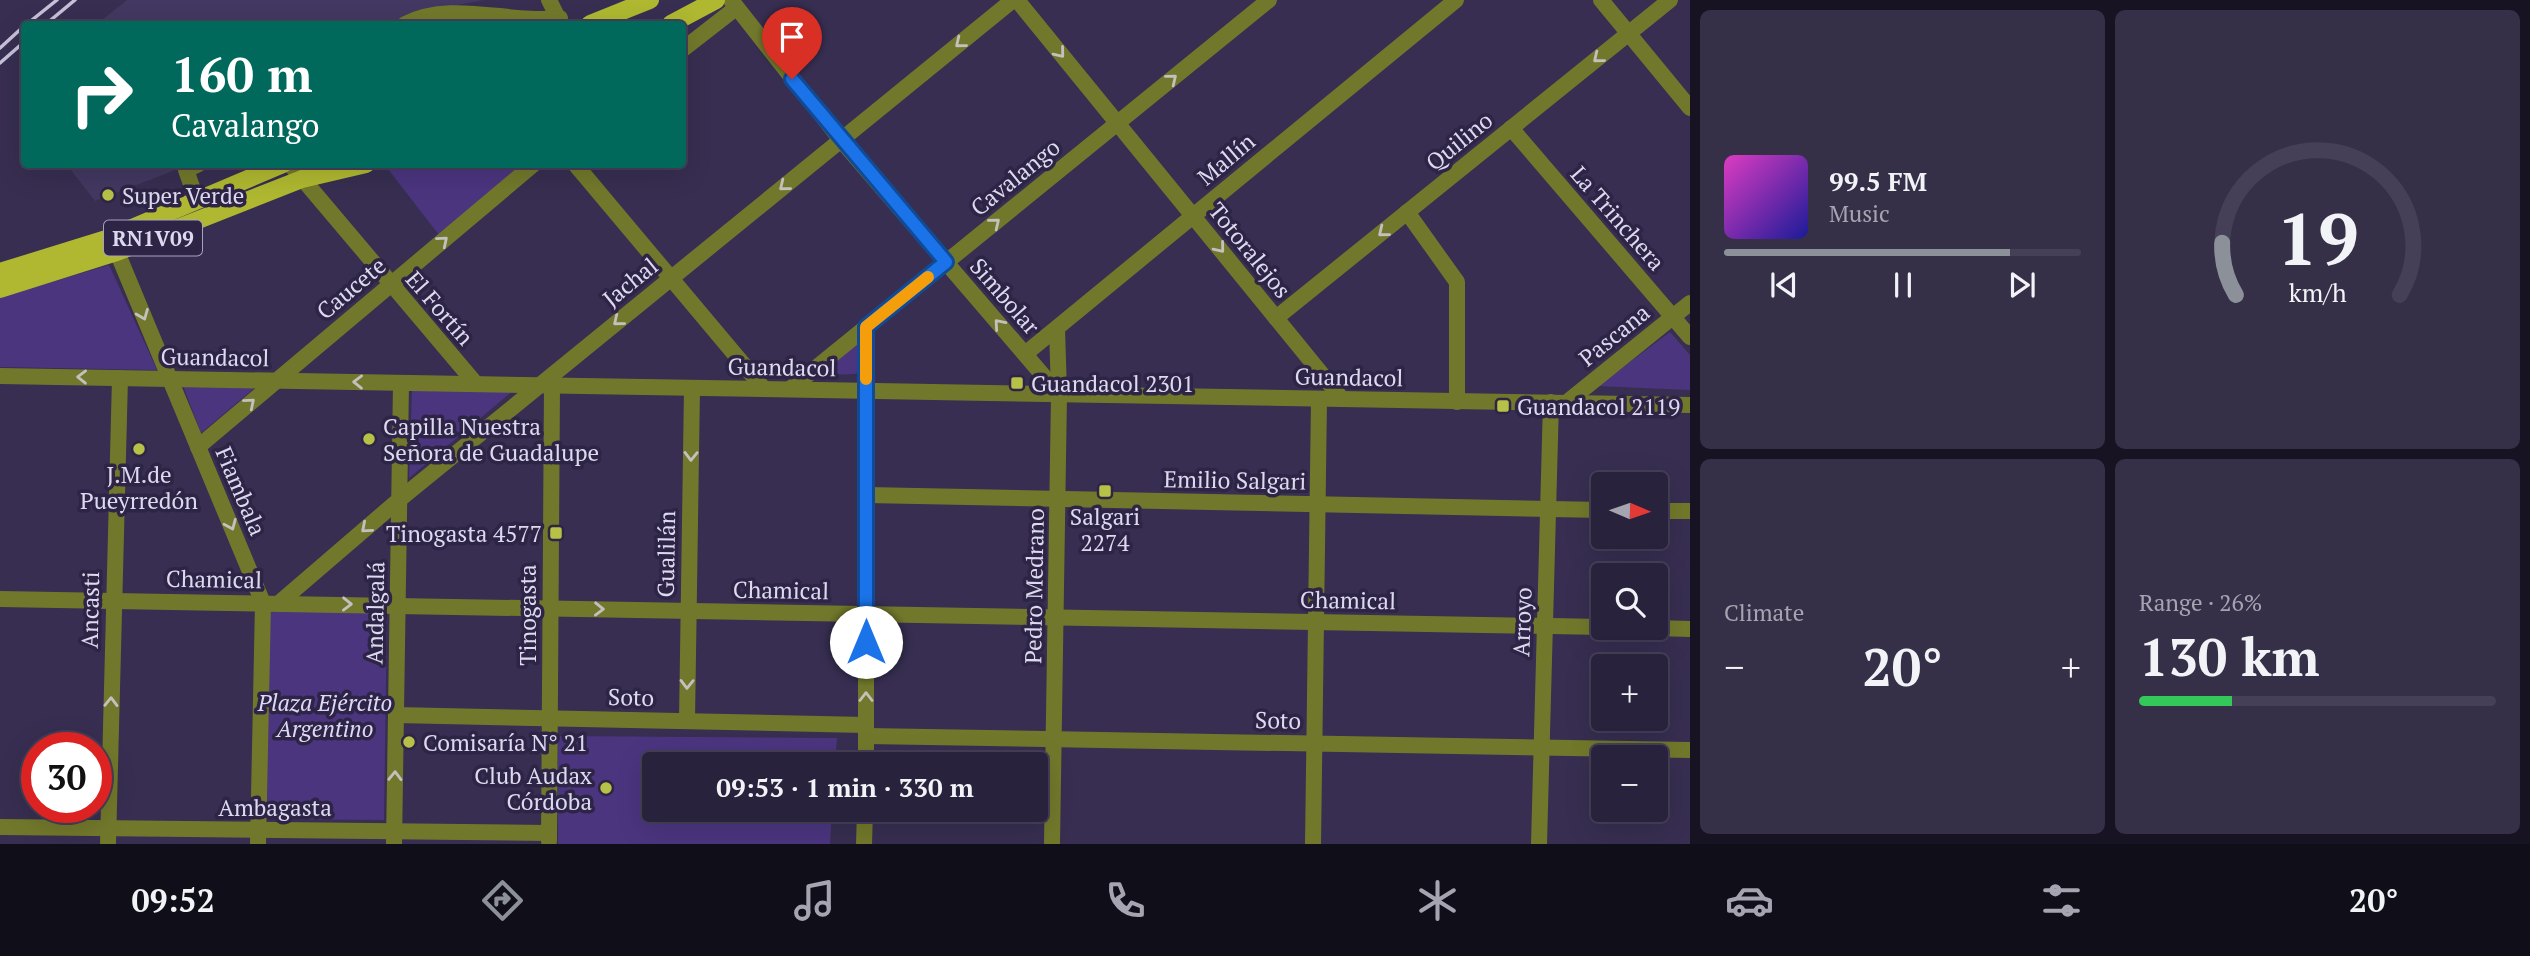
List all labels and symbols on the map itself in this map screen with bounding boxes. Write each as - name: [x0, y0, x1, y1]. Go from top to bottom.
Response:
- pin: [762, 7, 822, 79]
- one-way arrow: [956, 35, 969, 47]
- one-way arrow: [1052, 45, 1065, 57]
- one-way arrow: [1593, 50, 1606, 63]
- one-way arrow: [1163, 75, 1176, 87]
- street label: Quilino: [1419, 105, 1499, 177]
- street label: Mallín: [1191, 126, 1261, 192]
- street label: Cavalango: [964, 131, 1066, 223]
- street label: La Trinchera: [1564, 159, 1672, 277]
- one-way arrow: [779, 178, 791, 191]
- place label: Super Verde: [122, 180, 244, 211]
- marker: Super Verde: [100, 187, 116, 203]
- street label: Totoralejos: [1202, 196, 1298, 304]
- one-way arrow: [987, 218, 999, 231]
- road number: RN1V09: [104, 220, 202, 256]
- one-way arrow: [1378, 224, 1391, 236]
- one-way arrow: [435, 237, 448, 249]
- one-way arrow: [1211, 241, 1224, 253]
- street label: Caucete: [310, 250, 392, 326]
- street label: Jachal: [596, 250, 664, 314]
- street label: Simbolar: [963, 251, 1047, 341]
- street label: El Fortín: [399, 264, 481, 352]
- street label: Pascana: [1572, 297, 1656, 373]
- one-way arrow: [134, 308, 148, 320]
- one-way arrow: [613, 313, 626, 325]
- one-way arrow: [995, 319, 1007, 332]
- street label: Guandacol: [160, 341, 270, 373]
- street label: Guandacol: [727, 351, 837, 383]
- street label: Guandacol: [1294, 361, 1404, 393]
- place label: Guandacol 2301: [1031, 368, 1194, 399]
- one-way arrow: [76, 370, 87, 385]
- one-way arrow: [353, 374, 363, 390]
- marker: Guandacol 2301: [1009, 375, 1025, 391]
- place label: Guandacol 2119: [1517, 391, 1680, 422]
- marker: Guandacol 2119: [1495, 398, 1511, 414]
- one-way arrow: [242, 399, 255, 411]
- place label: Capilla Nuestra Señora de Guadalupe: [383, 411, 599, 468]
- marker: Capilla Nuestra Señora de Guadalupe: [361, 431, 377, 447]
- marker: J.M.de Pueyrredón: [131, 441, 147, 457]
- street label: Fiambala: [208, 442, 274, 540]
- one-way arrow: [683, 451, 699, 462]
- place label: J.M.de Pueyrredón: [80, 459, 198, 516]
- street label: Emilio Salgari: [1163, 463, 1307, 497]
- north arrow: [1591, 472, 1668, 550]
- marker: Salgari 2274: [1097, 483, 1113, 499]
- place label: Salgari 2274: [1070, 501, 1140, 558]
- street label: Pedro Medrano: [1017, 508, 1051, 664]
- street label: Gualilán: [650, 510, 682, 598]
- one-way arrow: [222, 518, 236, 530]
- place label: Tinogasta 4577: [386, 518, 542, 549]
- one-way arrow: [362, 520, 375, 532]
- marker: Tinogasta 4577: [548, 525, 564, 541]
- street label: Andalgalá: [359, 561, 391, 665]
- street label: Chamical: [166, 563, 262, 595]
- street label: Tinogasta: [512, 564, 543, 666]
- street label: Ancasti: [74, 571, 106, 649]
- street label: Chamical: [733, 574, 829, 606]
- street label: Chamical: [1300, 584, 1396, 616]
- street label: Arroyo: [1505, 587, 1539, 657]
- one-way arrow: [342, 596, 353, 612]
- one-way arrow: [594, 601, 605, 616]
- position arrow: [829, 605, 903, 679]
- one-way arrow: [679, 679, 695, 689]
- street label: Soto: [608, 681, 654, 713]
- park label: Plaza Ejército Argentino: [257, 687, 392, 744]
- one-way arrow: [858, 691, 874, 701]
- one-way arrow: [103, 697, 119, 707]
- street label: Soto: [1255, 704, 1301, 736]
- place label: Comisaría N° 21: [423, 727, 588, 758]
- speed limit sign: 30: [21, 732, 112, 823]
- marker: Comisaría N° 21: [401, 734, 417, 750]
- place label: Club Audax Córdoba: [474, 760, 592, 817]
- one-way arrow: [387, 770, 403, 781]
- marker: Club Audax Córdoba: [598, 780, 614, 796]
- street label: Ambagasta: [218, 792, 332, 823]

